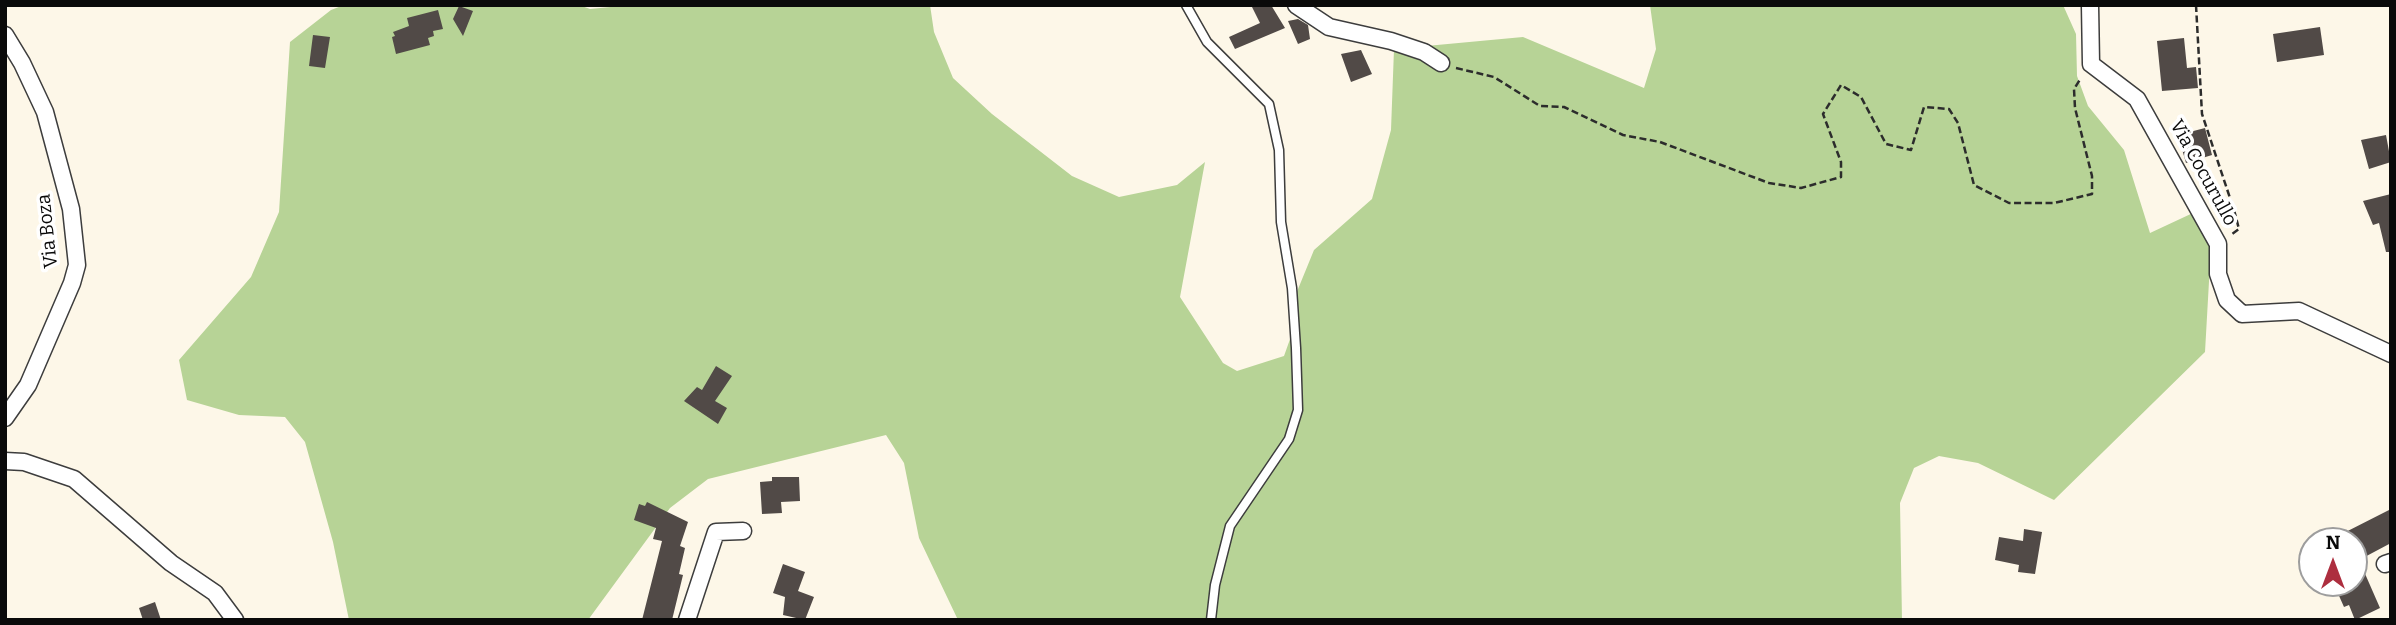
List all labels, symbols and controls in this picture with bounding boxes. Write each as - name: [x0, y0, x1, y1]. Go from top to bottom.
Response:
- street label: Via Cocurullo: [2164, 116, 2242, 230]
- street label: Via Boza: [33, 193, 63, 269]
- north arrow: [2298, 527, 2368, 597]
- text: N: [2326, 531, 2340, 554]

